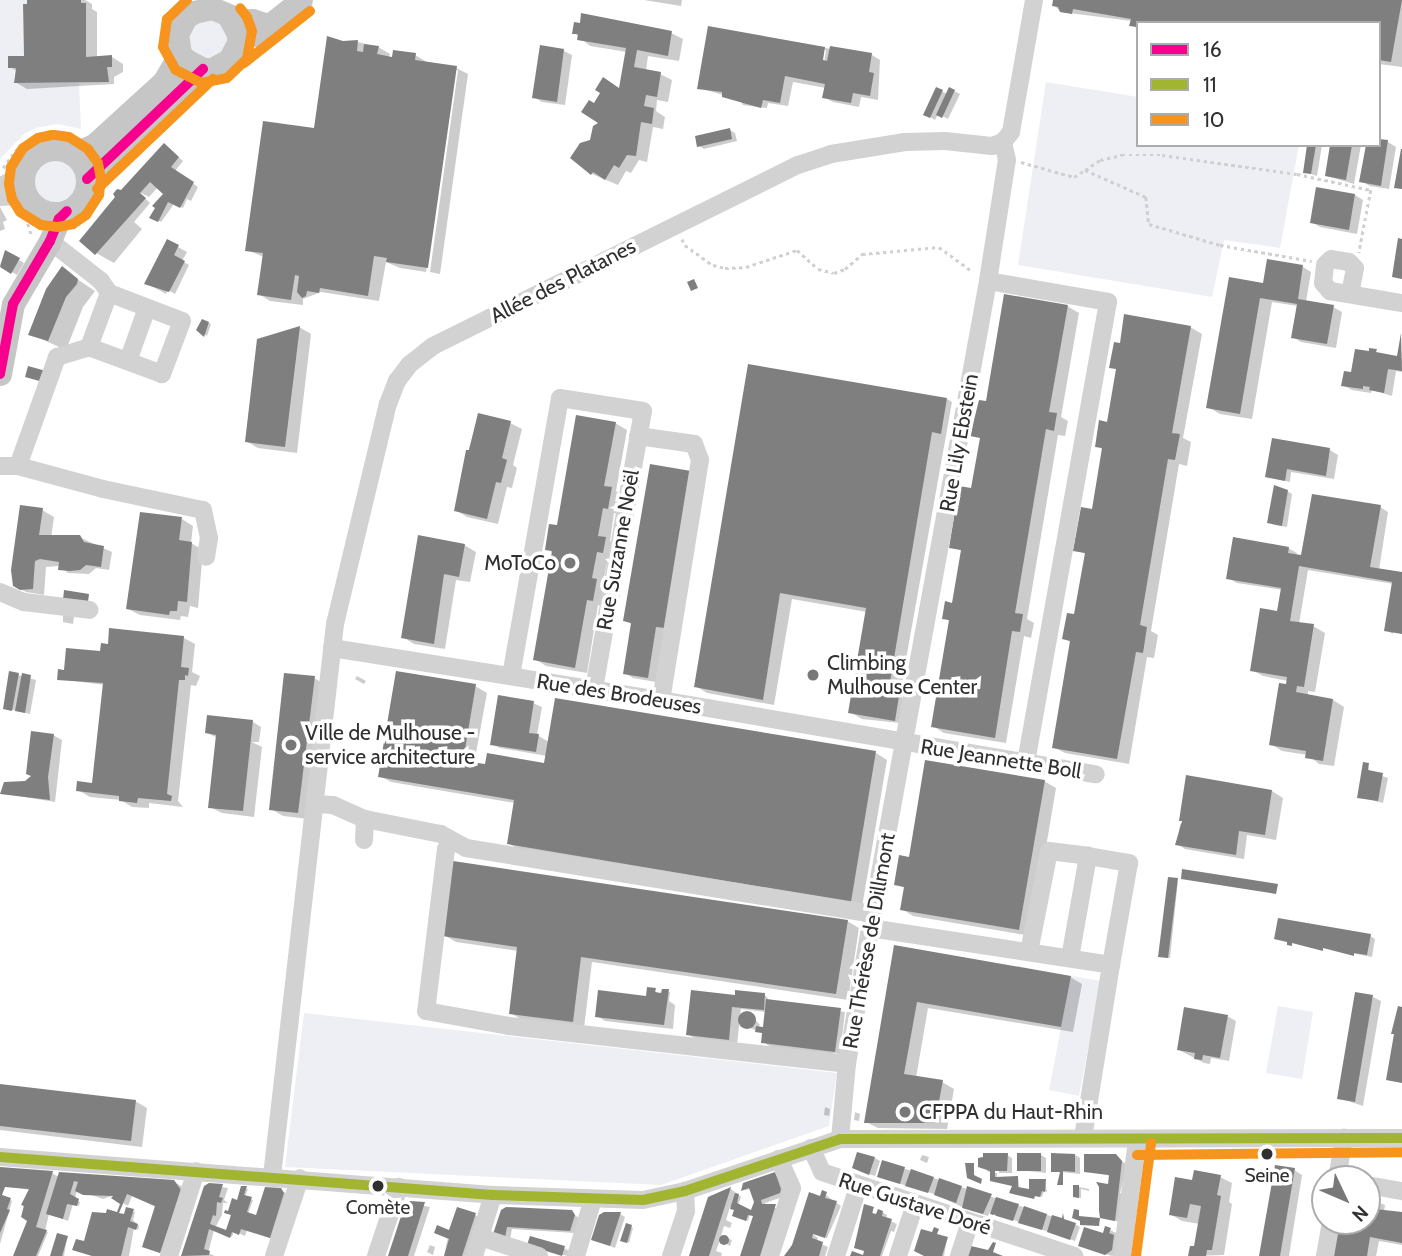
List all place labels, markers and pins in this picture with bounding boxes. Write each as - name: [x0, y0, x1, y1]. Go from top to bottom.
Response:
- place label: MoToCo: [484, 550, 556, 576]
- marker: MoToCo: [562, 555, 578, 571]
- place label: Climbing Mulhouse Center: [827, 650, 977, 700]
- marker: Climbing Mulhouse Center: [805, 667, 821, 683]
- place label: Ville de Mulhouse - service architecture: [305, 720, 475, 770]
- marker: Ville de Mulhouse - service architecture: [283, 737, 299, 753]
- place label: CFPPA du Haut-Rhin: [919, 1099, 1103, 1125]
- marker: CFPPA du Haut-Rhin: [897, 1104, 913, 1120]
- marker: Seine: [1260, 1147, 1274, 1161]
- place label: Seine: [1244, 1165, 1290, 1187]
- marker: Comète: [371, 1179, 385, 1193]
- place label: Comète: [346, 1197, 410, 1219]

